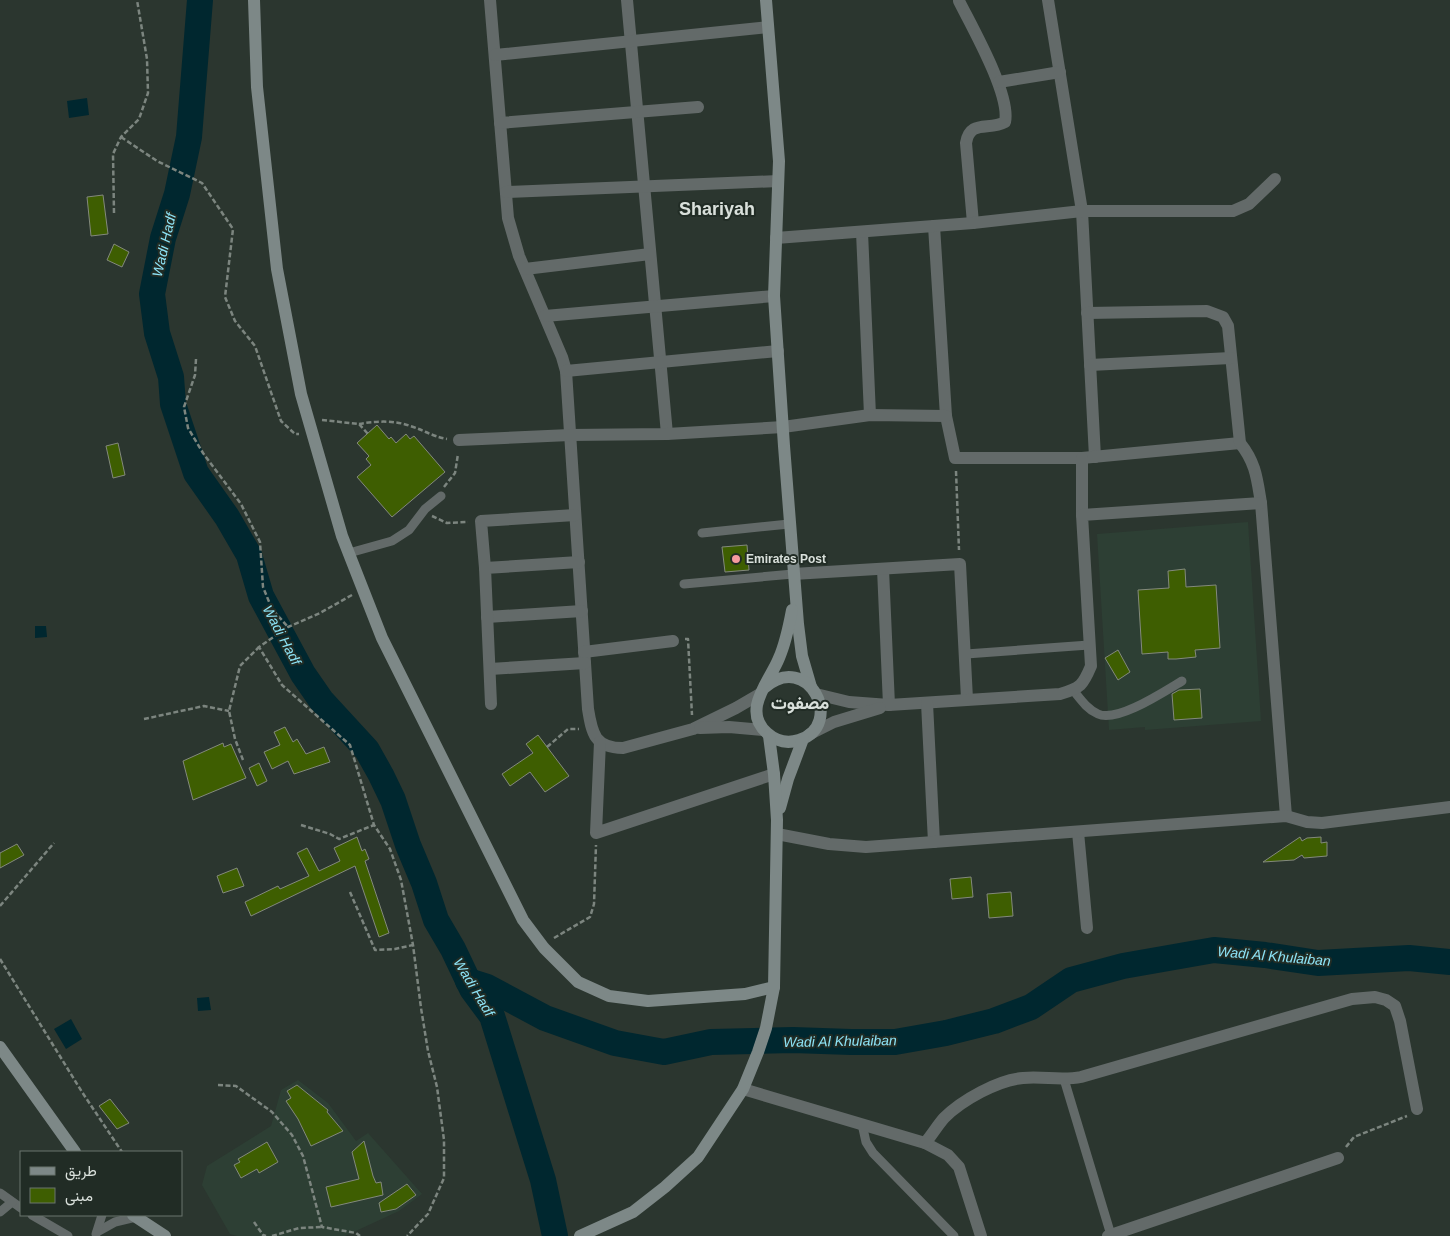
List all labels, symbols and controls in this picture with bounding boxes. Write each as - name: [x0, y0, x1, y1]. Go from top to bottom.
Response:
- district label: Shariyah: [679, 199, 755, 219]
- water label: Wadi Hadf: [149, 209, 180, 279]
- place label: Emirates Post: [746, 552, 826, 566]
- marker: Emirates Post: [730, 553, 742, 565]
- water label: Wadi Hadf: [260, 603, 305, 669]
- district label: مصفوت: [771, 693, 829, 714]
- water label: Wadi Al Khulaiban: [1217, 943, 1332, 969]
- water label: Wadi Hadf: [450, 955, 499, 1021]
- water label: Wadi Al Khulaiban: [783, 1032, 897, 1050]
- legend: [20, 1151, 182, 1216]
- text: طريق: [65, 1162, 97, 1181]
- text: مبنى: [65, 1187, 93, 1206]

